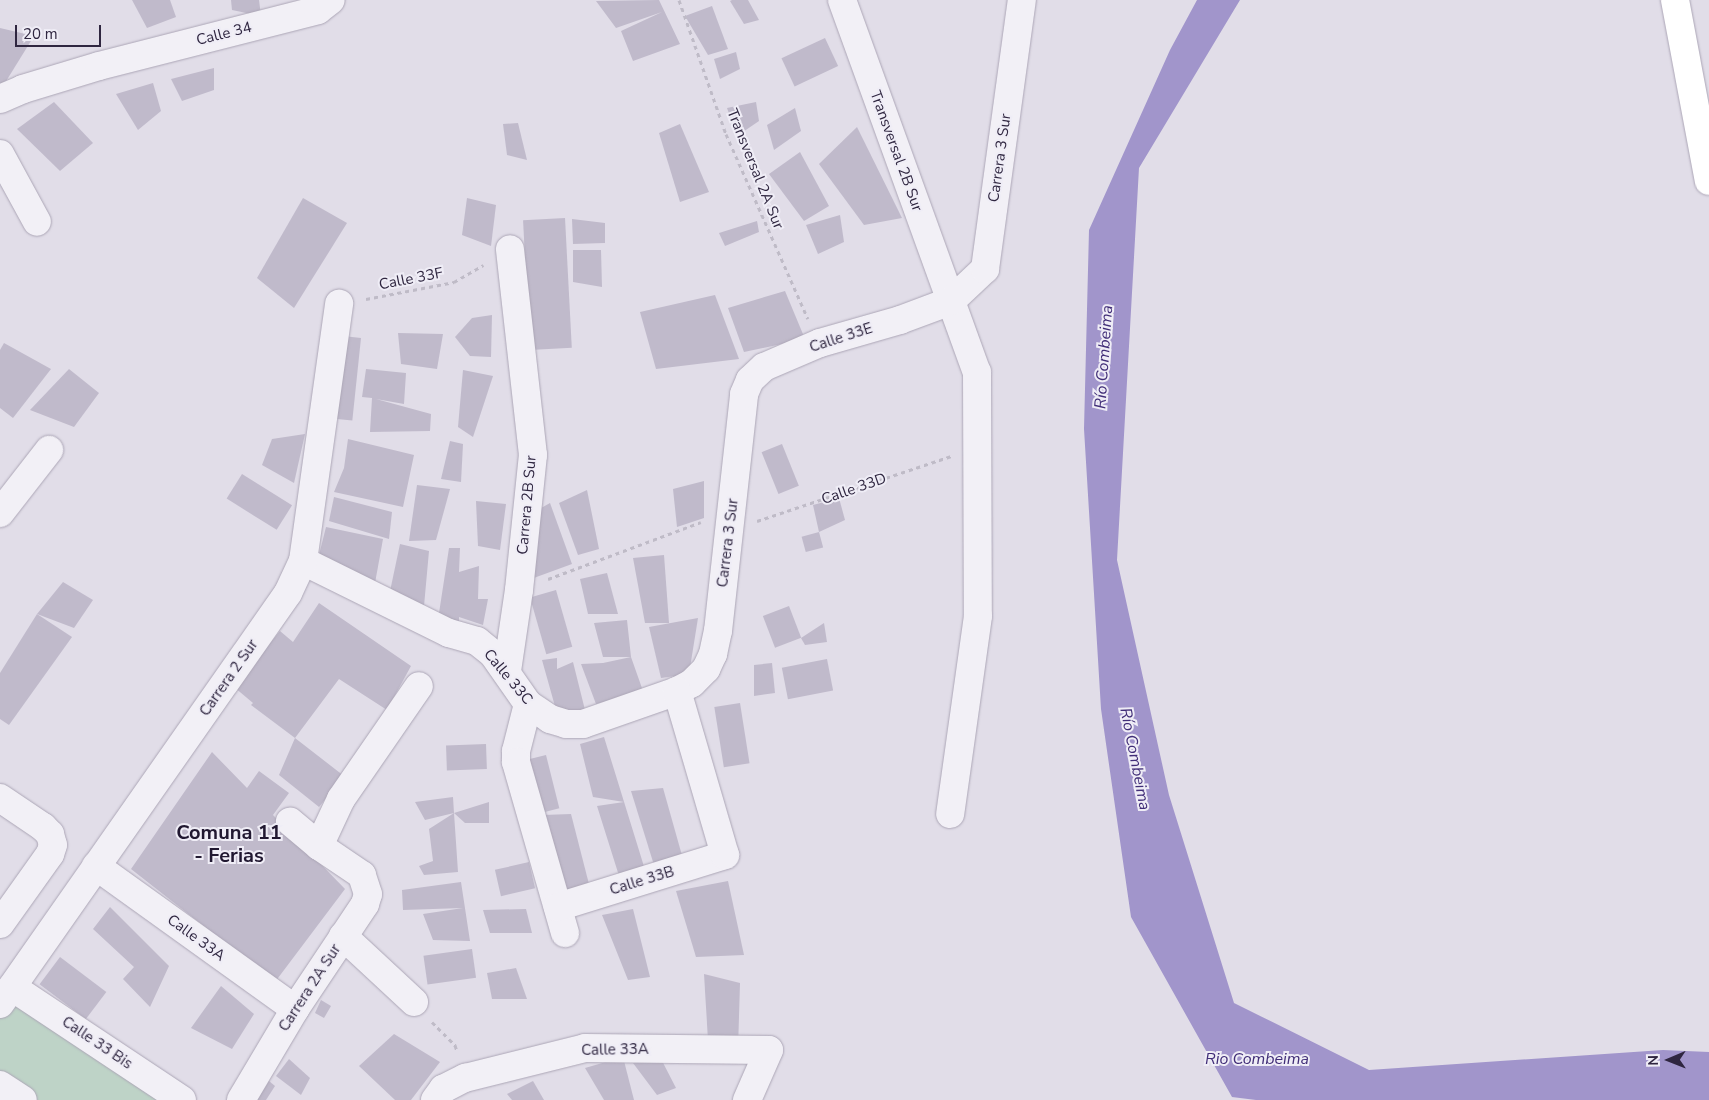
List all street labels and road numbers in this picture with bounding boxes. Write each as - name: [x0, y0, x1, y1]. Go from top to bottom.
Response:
- street label: Calle 34: [194, 18, 254, 50]
- street label: Transversal 2B Sur: [866, 88, 926, 214]
- street label: Transversal 2A Sur: [723, 106, 787, 232]
- street label: Carrera 3 Sur: [985, 112, 1015, 204]
- street label: Calle 33F: [378, 264, 444, 294]
- street label: Calle 33E: [807, 319, 875, 357]
- street label: Carrera 2B Sur: [514, 455, 540, 555]
- street label: Calle 33D: [819, 469, 889, 509]
- street label: Carrera 3 Sur: [714, 498, 742, 588]
- street label: Carrera 2 Sur: [196, 636, 262, 720]
- street label: Calle 33C: [480, 646, 536, 708]
- street label: Calle 33B: [608, 863, 676, 899]
- street label: Calle 33A: [163, 911, 229, 965]
- street label: Carrera 2A Sur: [275, 941, 345, 1035]
- street label: Calle 33 Bis: [58, 1013, 136, 1073]
- street label: Calle 33A: [581, 1040, 649, 1060]

